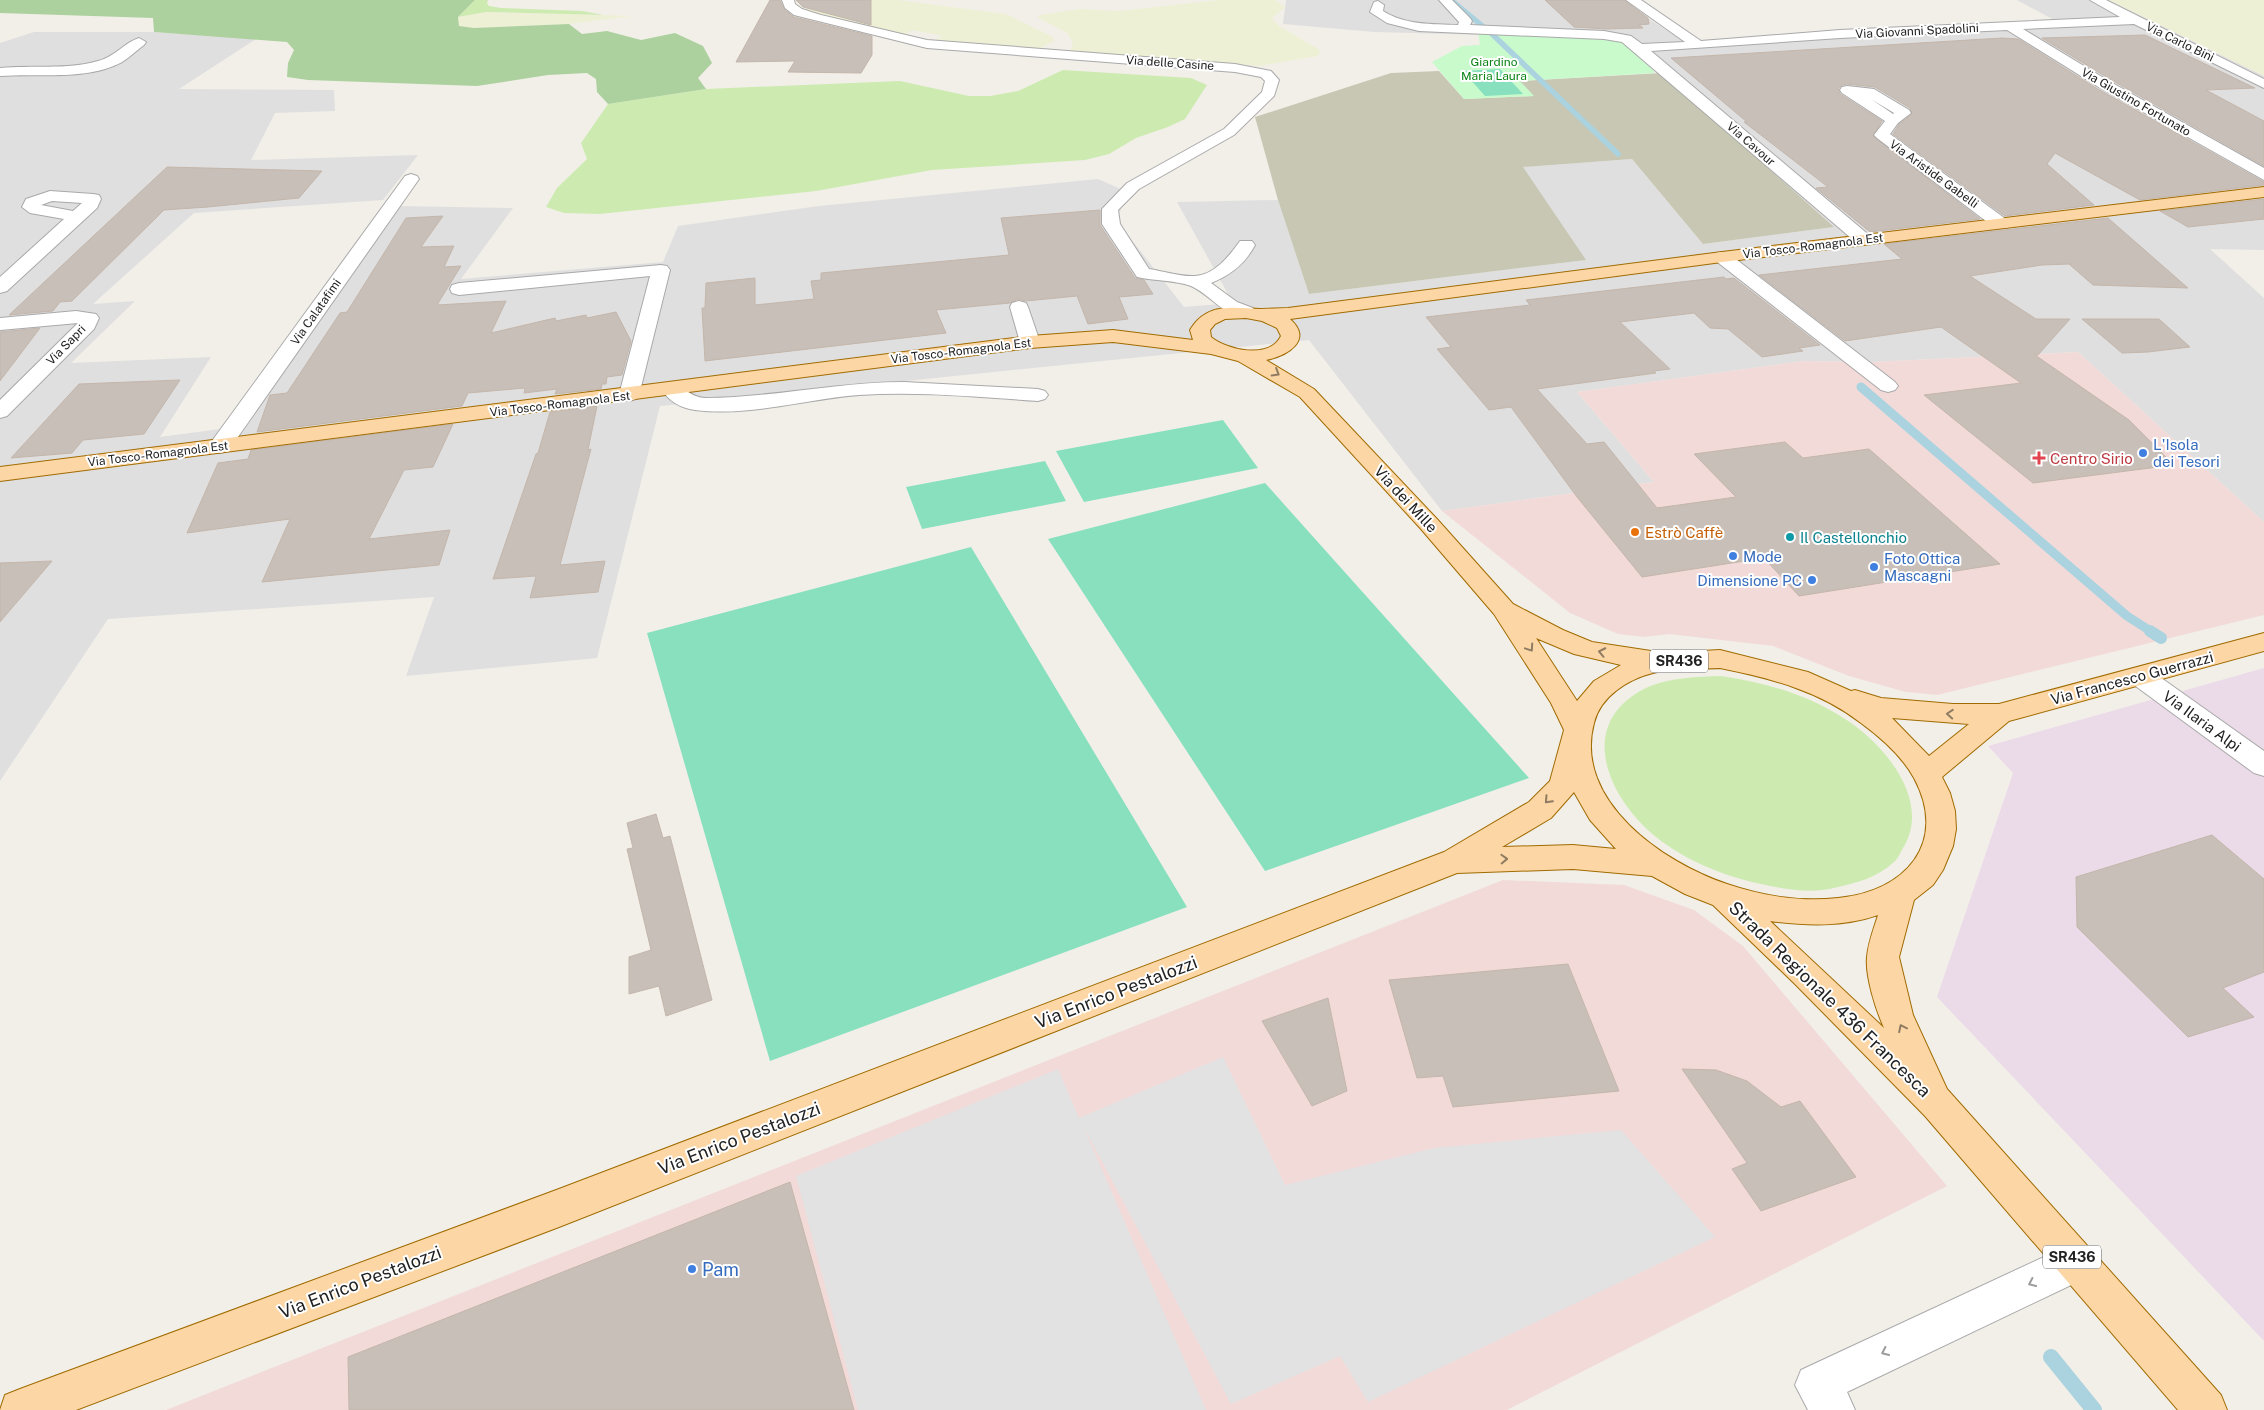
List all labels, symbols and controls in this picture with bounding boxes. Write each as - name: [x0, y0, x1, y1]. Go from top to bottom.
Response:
- street label: Via Carlo Bini: [2144, 19, 2216, 65]
- street label: Via Giovanni Spadolini: [1855, 21, 1979, 41]
- street label: Via delle Casine: [1125, 53, 1215, 73]
- park label: Giardino Maria Laura: [1461, 55, 1527, 83]
- street label: Via Giustino Fortunato: [2079, 65, 2193, 139]
- street label: Via Cavour: [1724, 119, 1778, 169]
- street label: Via Aristide Gabelli: [1887, 137, 1981, 211]
- street label: Via Tosco-Romagnola Est: [1742, 230, 1884, 262]
- street label: Via Calatafimi: [288, 276, 344, 348]
- street label: Via Sapri: [44, 322, 88, 368]
- street label: Via Tosco-Romagnola Est: [890, 335, 1032, 367]
- one-way arrow: [1271, 367, 1280, 377]
- street label: Via Tosco-Romagnola Est: [489, 388, 631, 420]
- place label: L'Isola dei Tesori: [2153, 436, 2220, 470]
- street label: Via Tosco-Romagnola Est: [87, 438, 229, 470]
- marker: L'Isola dei Tesori: [2137, 447, 2149, 459]
- place label: Centro Sirio: [2050, 450, 2133, 467]
- marker: Centro Sirio: [2032, 451, 2046, 465]
- street label: Via dei Mille: [1371, 462, 1441, 536]
- place label: Estrò Caffè: [1645, 524, 1723, 541]
- marker: Estrò Caffè: [1629, 526, 1641, 538]
- place label: Il Castellonchio: [1800, 529, 1907, 546]
- marker: Il Castellonchio: [1784, 531, 1796, 543]
- place label: Mode: [1743, 548, 1782, 565]
- marker: Mode: [1727, 550, 1739, 562]
- place label: Foto Ottica Mascagni: [1884, 550, 1960, 584]
- marker: Foto Ottica Mascagni: [1868, 561, 1880, 573]
- place label: Dimensione PC: [1697, 572, 1802, 589]
- marker: Dimensione PC: [1806, 574, 1818, 586]
- one-way arrow: [1524, 642, 1533, 652]
- one-way arrow: [1598, 647, 1607, 658]
- street label: Via Francesco Guerrazzi: [2049, 648, 2215, 708]
- road number: SR436: [1650, 649, 1708, 672]
- street label: Via Ilaria Alpi: [2160, 687, 2244, 755]
- one-way arrow: [1946, 708, 1954, 719]
- one-way arrow: [1545, 795, 1554, 804]
- one-way arrow: [1500, 854, 1508, 865]
- street label: Strada Regionale 436 Francesca: [1725, 897, 1935, 1101]
- street label: Via Enrico Pestalozzi: [1032, 951, 1200, 1033]
- one-way arrow: [1898, 1024, 1908, 1033]
- street label: Via Enrico Pestalozzi: [655, 1097, 823, 1179]
- street label: Via Enrico Pestalozzi: [276, 1241, 444, 1323]
- road number: SR436: [2043, 1246, 2101, 1268]
- place label: Pam: [702, 1259, 739, 1280]
- marker: Pam: [686, 1263, 698, 1275]
- one-way arrow: [2028, 1276, 2037, 1287]
- one-way arrow: [1881, 1346, 1890, 1356]

